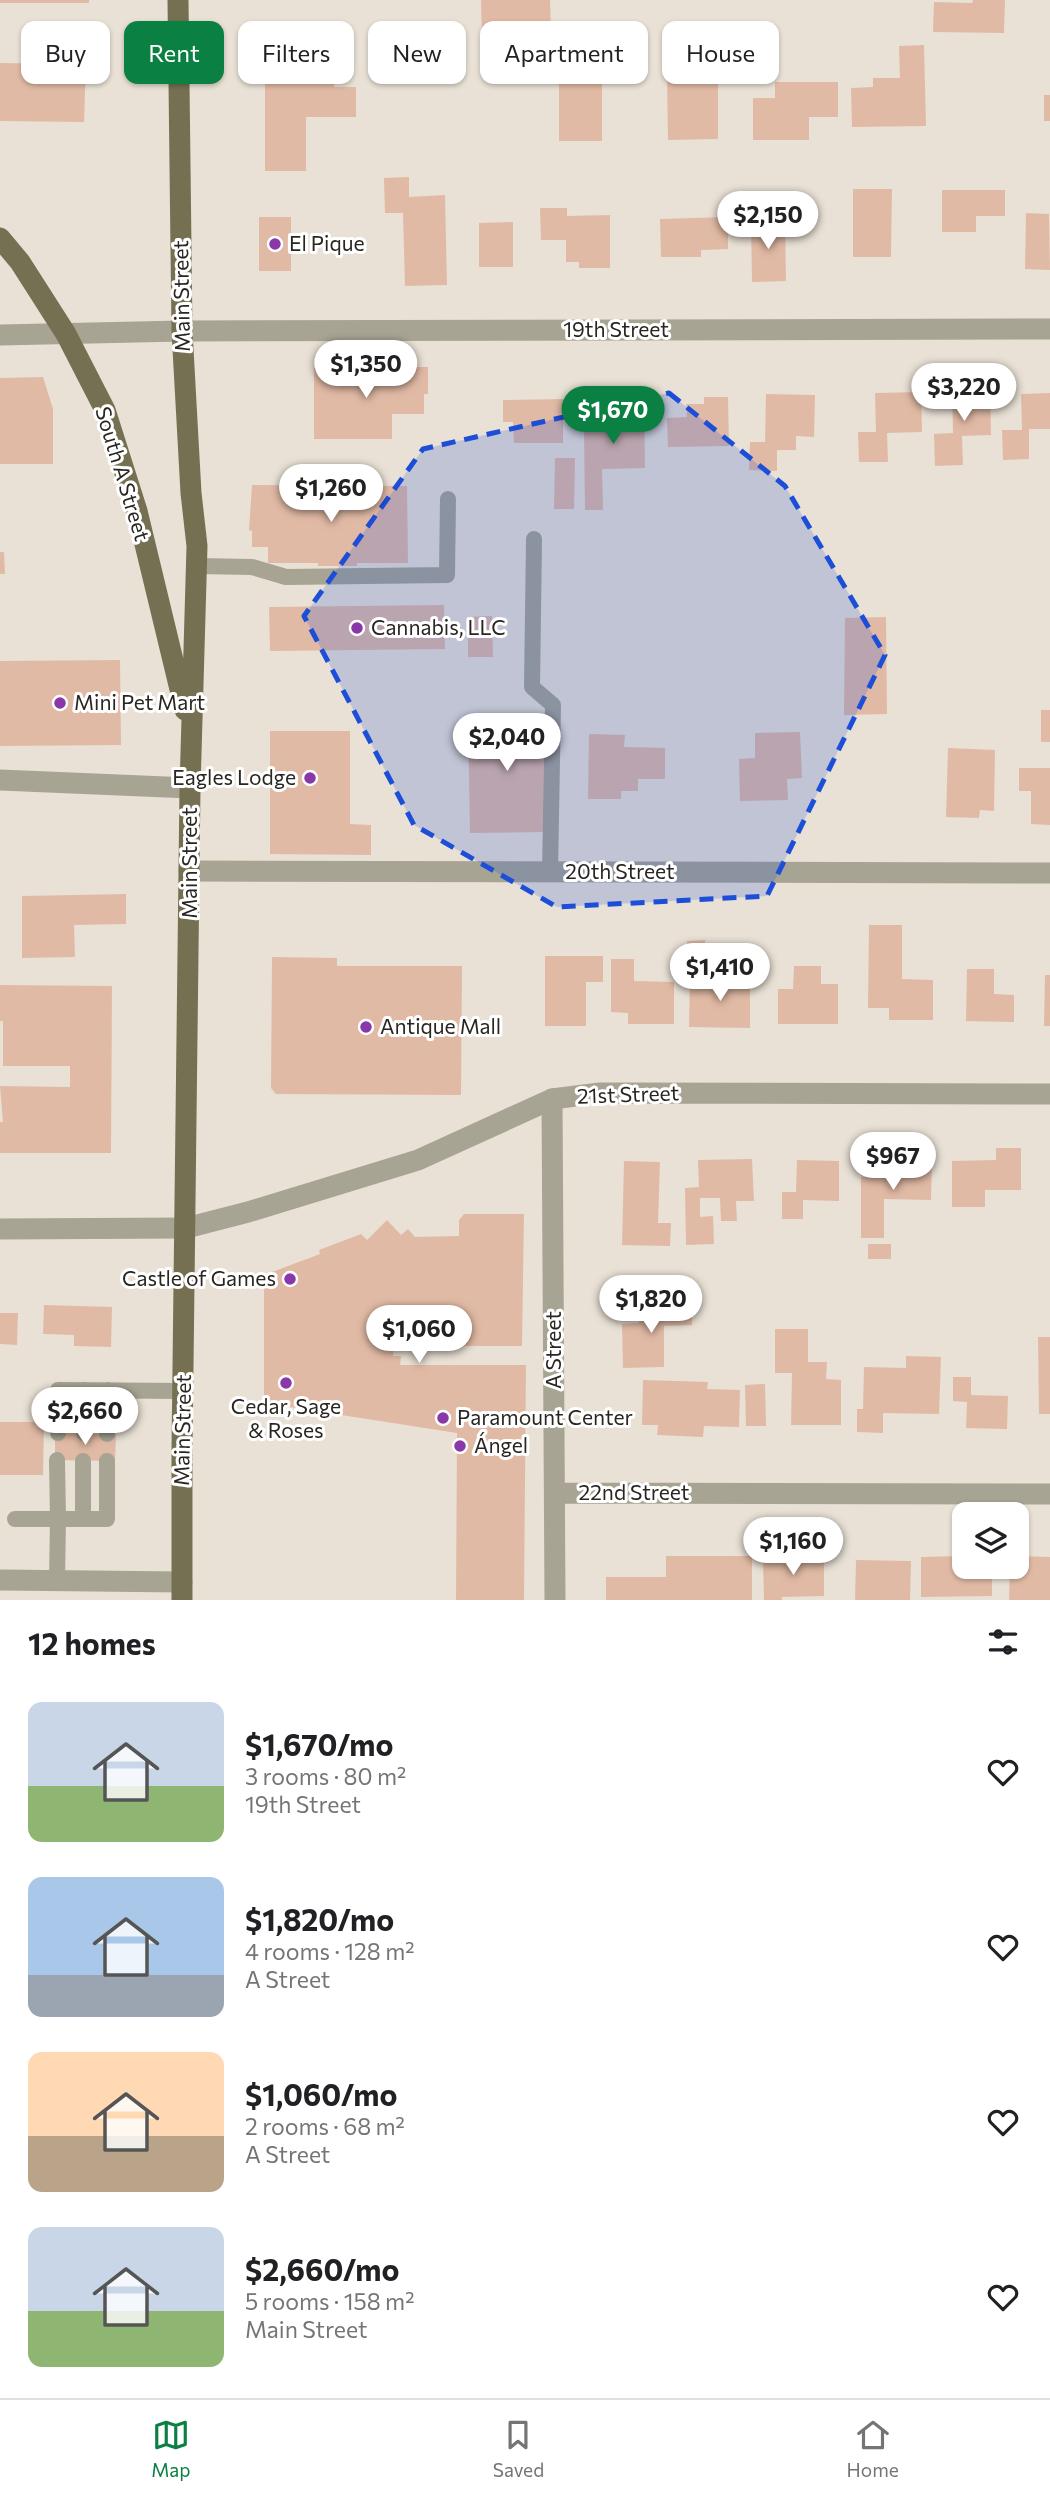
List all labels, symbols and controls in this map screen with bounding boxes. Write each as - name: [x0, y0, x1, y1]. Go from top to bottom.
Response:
- chip: Buy: [21, 21, 110, 84]
- chip: Rent: [124, 21, 224, 84]
- chip: Filters: [238, 21, 354, 84]
- chip: New: [368, 21, 466, 84]
- chip: Apartment: [480, 21, 648, 84]
- chip: House: [662, 21, 779, 84]
- pin: $2,150: [711, 191, 825, 251]
- text: $2,150: [733, 200, 803, 228]
- place label: El Pique: [289, 230, 364, 255]
- marker: El Pique: [267, 236, 283, 252]
- street label: Main Street: [167, 240, 194, 352]
- street label: 19th Street: [563, 316, 669, 341]
- pin: $1,350: [309, 340, 423, 400]
- text: $1,350: [330, 349, 402, 377]
- pin: $3,220: [907, 364, 1021, 423]
- text: $3,220: [927, 372, 1001, 400]
- pin: $1,670: [556, 386, 670, 446]
- text: $1,670: [578, 395, 648, 423]
- street label: South A Street: [91, 403, 156, 544]
- pin: $1,260: [274, 464, 388, 524]
- text: $1,260: [295, 473, 367, 501]
- place label: Cannabis, LLC: [371, 614, 506, 639]
- marker: Cannabis, LLC: [349, 620, 365, 636]
- place label: Mini Pet Mart: [74, 689, 205, 714]
- marker: Mini Pet Mart: [52, 695, 68, 711]
- pin: $2,040: [450, 714, 564, 773]
- text: $2,040: [469, 722, 545, 750]
- place label: Eagles Lodge: [172, 764, 296, 789]
- marker: Eagles Lodge: [302, 770, 318, 786]
- street label: Main Street: [176, 807, 201, 919]
- street label: 20th Street: [565, 858, 675, 883]
- pin: $1,410: [663, 944, 777, 1003]
- text: $1,410: [686, 952, 754, 980]
- place label: Antique Mall: [380, 1013, 501, 1038]
- marker: Antique Mall: [358, 1019, 374, 1035]
- street label: 21st Street: [576, 1079, 679, 1108]
- pin: $967: [852, 1132, 934, 1192]
- text: $967: [866, 1141, 920, 1169]
- place label: Castle of Games: [122, 1265, 276, 1290]
- marker: Castle of Games: [282, 1271, 298, 1287]
- pin: $1,820: [594, 1276, 708, 1335]
- text: $1,820: [615, 1284, 687, 1312]
- pin: $1,060: [362, 1306, 476, 1365]
- street label: A Street: [540, 1311, 565, 1389]
- text: $1,060: [382, 1314, 456, 1342]
- street label: Main Street: [168, 1374, 195, 1486]
- marker: Cedar, Sage & Roses: [278, 1375, 294, 1391]
- pin: $2,660: [28, 1388, 142, 1447]
- place label: Cedar, Sage & Roses: [231, 1393, 341, 1442]
- text: $2,660: [47, 1396, 123, 1424]
- place label: Paramount Center: [457, 1404, 633, 1429]
- marker: Paramount Center: [435, 1410, 451, 1426]
- place label: Ángel: [474, 1432, 528, 1457]
- marker: Ángel: [452, 1438, 468, 1454]
- street label: 22nd Street: [579, 1479, 689, 1504]
- map controls: [952, 1502, 1029, 1579]
- button: layers: [952, 1502, 1029, 1579]
- pin: $1,160: [736, 1518, 850, 1577]
- text: $1,160: [759, 1526, 827, 1554]
- icon: filters: [984, 1623, 1022, 1661]
- text: 12 homes: [28, 1624, 156, 1661]
- text: $1,670/mo: [245, 1725, 393, 1762]
- icon: home: [84, 1730, 168, 1814]
- icon: heart: [984, 1753, 1022, 1791]
- text: 3 rooms · 80 m²: [245, 1762, 406, 1790]
- text: 19th Street: [245, 1790, 361, 1818]
- text: $1,820/mo: [245, 1900, 394, 1937]
- icon: home: [84, 1905, 168, 1989]
- icon: heart: [984, 1928, 1022, 1966]
- text: 4 rooms · 128 m²: [245, 1937, 414, 1965]
- text: A Street: [245, 1965, 330, 1993]
- text: $1,060/mo: [245, 2075, 397, 2112]
- icon: home: [84, 2080, 168, 2164]
- icon: heart: [984, 2103, 1022, 2141]
- text: 2 rooms · 68 m²: [245, 2112, 405, 2140]
- text: A Street: [245, 2140, 330, 2168]
- text: $2,660/mo: [245, 2250, 399, 2287]
- icon: home: [84, 2255, 168, 2339]
- icon: heart: [984, 2278, 1022, 2316]
- text: 5 rooms · 158 m²: [245, 2287, 414, 2315]
- text: Main Street: [245, 2315, 367, 2343]
- tab: Map: [151, 2416, 190, 2481]
- tab: Saved: [493, 2416, 544, 2481]
- tab: Home: [847, 2416, 899, 2481]

